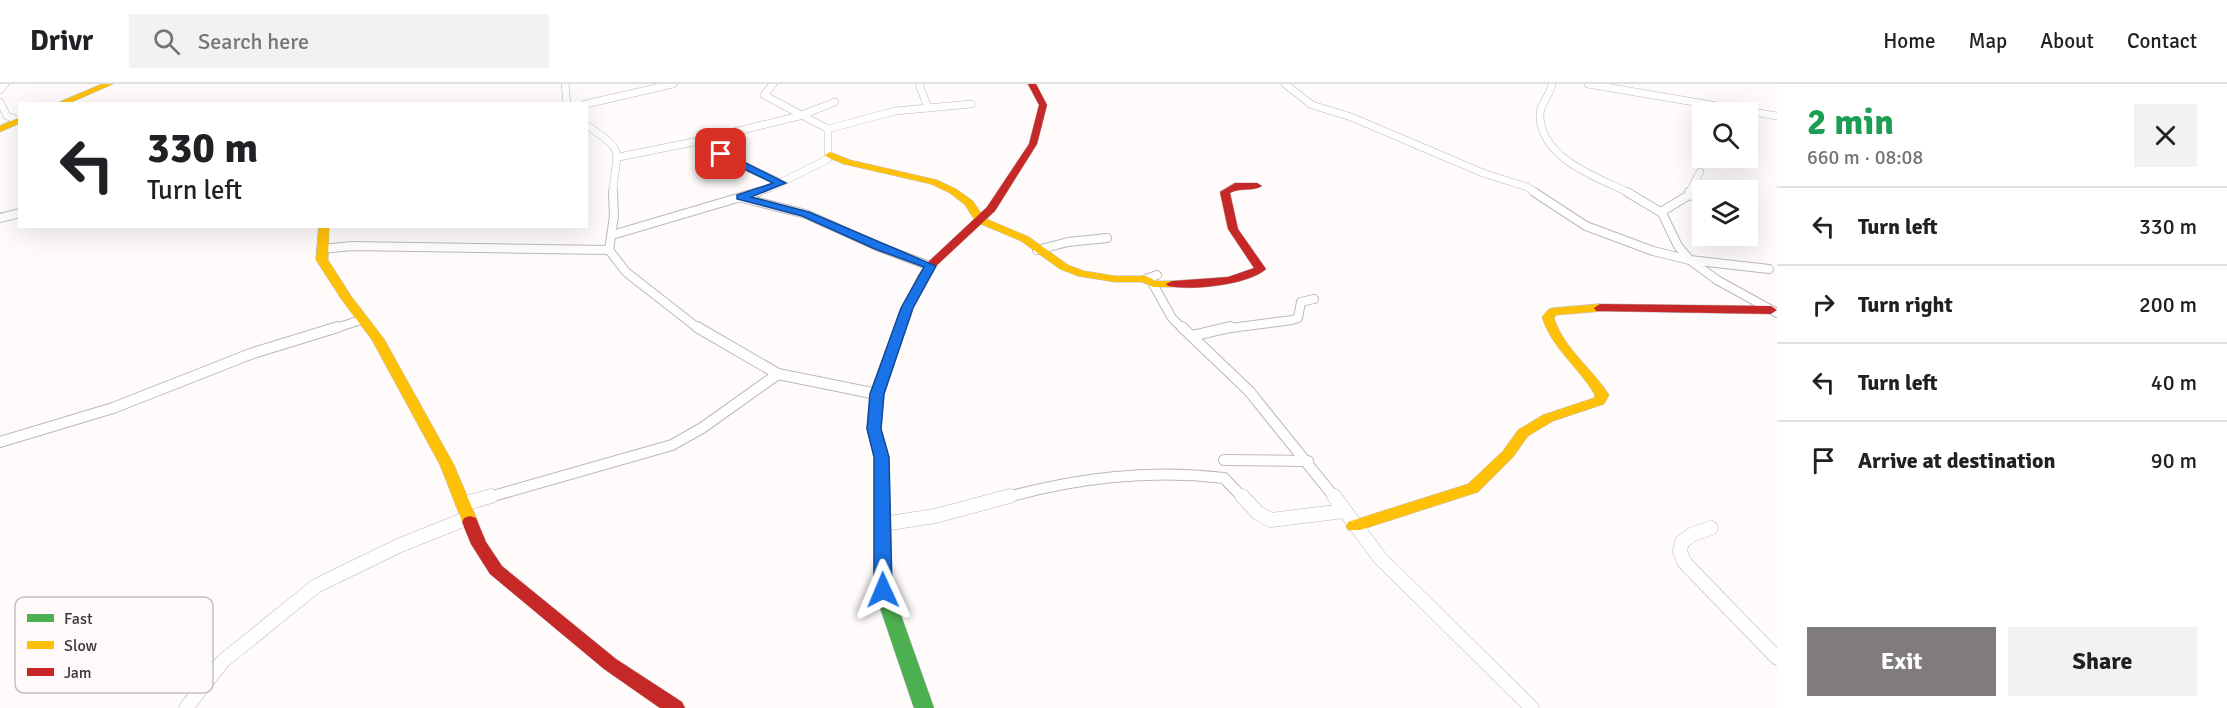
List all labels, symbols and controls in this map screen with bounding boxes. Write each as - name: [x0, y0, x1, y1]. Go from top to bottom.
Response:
- search box: [129, 14, 549, 68]
- text: Drivr: [30, 24, 93, 58]
- icon: search: [150, 25, 183, 58]
- text: Search here: [198, 28, 309, 55]
- text: Home: [1883, 28, 1936, 54]
- text: Map: [1969, 28, 2007, 54]
- text: About: [2040, 28, 2094, 54]
- text: Contact: [2127, 28, 2197, 54]
- text: 2 min: [1807, 100, 1894, 145]
- map controls: [1692, 102, 1758, 246]
- button: search: [1692, 102, 1758, 168]
- button: close: [2134, 104, 2197, 167]
- text: 330 m: [147, 123, 258, 174]
- icon: left: [48, 126, 126, 204]
- pin: [695, 128, 746, 179]
- icon: arrive: [704, 137, 737, 170]
- text: 660 m · 08:08: [1807, 145, 1923, 170]
- text: Turn left: [147, 174, 242, 207]
- button: layers: [1692, 180, 1758, 246]
- icon: left: [1807, 210, 1840, 243]
- text: Turn left: [1858, 213, 1938, 240]
- text: 330 m: [2139, 213, 2197, 240]
- icon: right: [1807, 288, 1840, 321]
- text: Turn right: [1858, 291, 1953, 318]
- text: 200 m: [2139, 291, 2197, 318]
- icon: left: [1807, 366, 1840, 399]
- text: Turn left: [1858, 369, 1938, 396]
- text: 40 m: [2151, 369, 2197, 396]
- icon: arrive: [1807, 444, 1840, 477]
- text: Arrive at destination: [1858, 447, 2055, 474]
- text: 90 m: [2151, 447, 2197, 474]
- position arrow: [851, 558, 915, 622]
- legend: [15, 597, 213, 693]
- text: Fast: [64, 609, 93, 629]
- button: Exit: [1807, 627, 1996, 696]
- button: Share: [2008, 627, 2197, 696]
- text: Slow: [64, 636, 98, 656]
- text: Jam: [64, 663, 92, 683]

